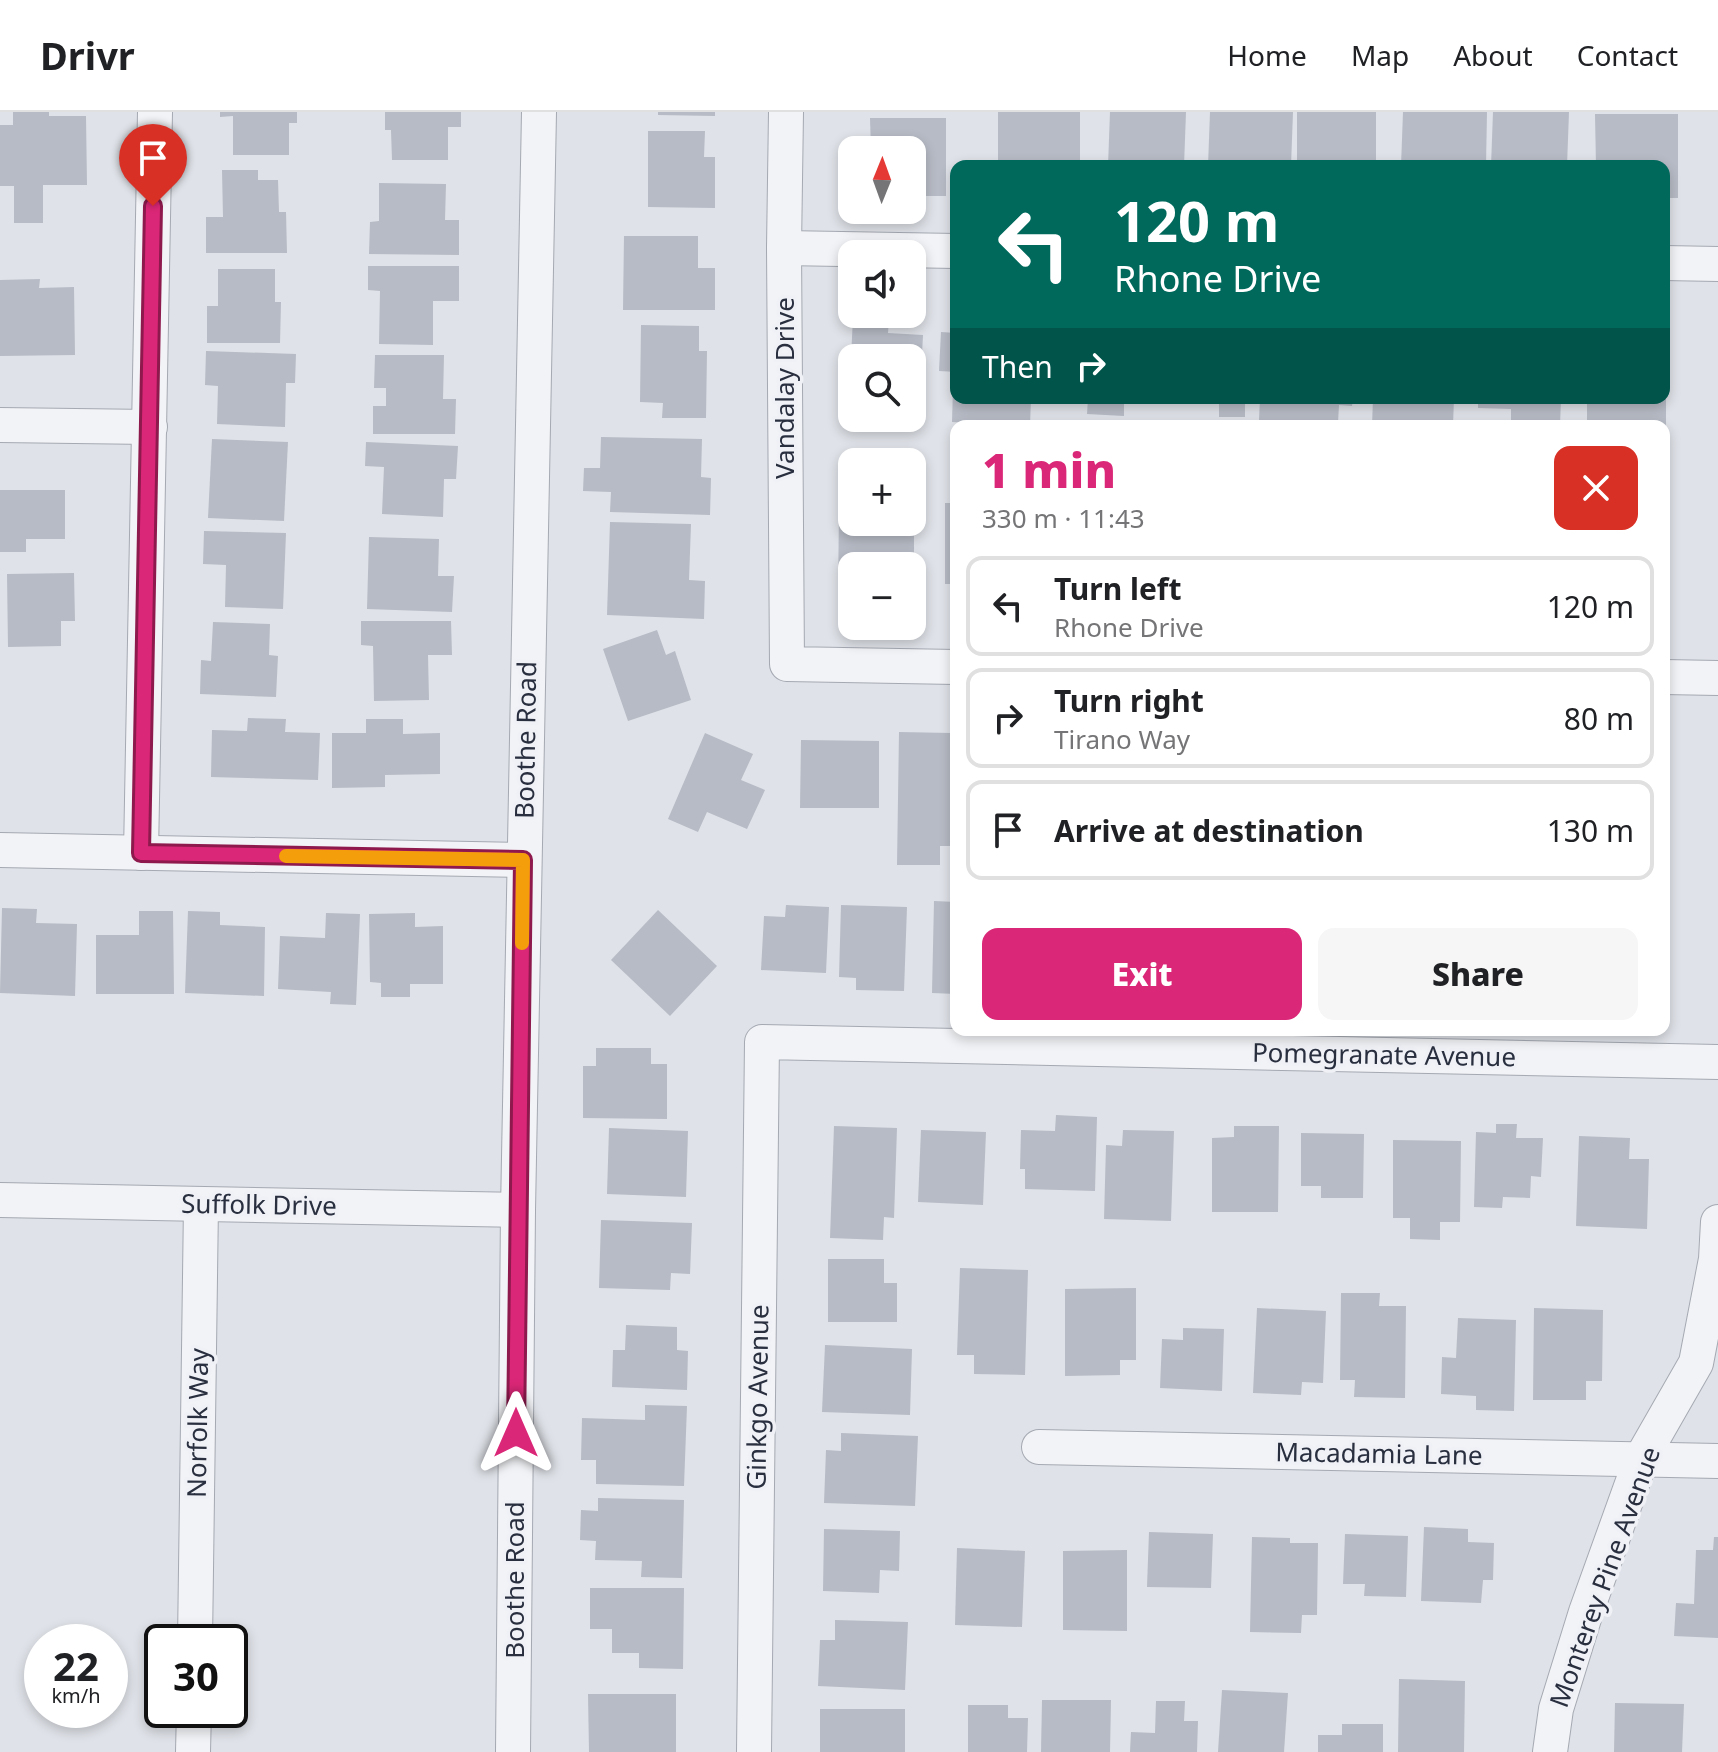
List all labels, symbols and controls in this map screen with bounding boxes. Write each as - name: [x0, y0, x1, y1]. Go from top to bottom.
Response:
- text: Drivr: [40, 29, 135, 81]
- text: Home: [1227, 36, 1307, 74]
- text: Map: [1351, 36, 1409, 74]
- text: About: [1453, 36, 1533, 74]
- text: Contact: [1577, 36, 1678, 74]
- pin: [119, 124, 187, 206]
- icon: arrive: [131, 136, 175, 180]
- north arrow: [838, 136, 926, 224]
- map controls: [838, 136, 926, 640]
- text: 120 m: [1114, 182, 1279, 258]
- icon: left: [982, 192, 1086, 296]
- button: sound: [838, 240, 926, 328]
- text: Rhone Drive: [1114, 254, 1321, 303]
- street label: Vandalay Drive: [766, 297, 802, 479]
- button: search: [838, 344, 926, 432]
- icon: right: [1069, 344, 1113, 388]
- text: Then: [982, 346, 1053, 387]
- text: 1 min: [982, 437, 1116, 502]
- button: close: [1554, 446, 1638, 530]
- button: +: [838, 448, 926, 536]
- text: 330 m · 11:43: [982, 500, 1145, 536]
- button: −: [838, 552, 926, 640]
- text: Turn left: [1054, 568, 1182, 609]
- icon: left: [986, 584, 1030, 628]
- text: 120 m: [1547, 586, 1634, 627]
- text: Rhone Drive: [1054, 609, 1204, 645]
- street label: Boothe Road: [506, 661, 544, 819]
- text: Turn right: [1054, 680, 1204, 721]
- icon: right: [986, 696, 1030, 740]
- text: 80 m: [1564, 698, 1634, 739]
- text: Tirano Way: [1054, 721, 1190, 757]
- icon: arrive: [986, 808, 1030, 852]
- text: Arrive at destination: [1054, 810, 1364, 851]
- text: 130 m: [1547, 810, 1634, 851]
- button: Exit: [982, 928, 1302, 1020]
- button: Share: [1318, 928, 1638, 1020]
- street label: Pomegranate Avenue: [1252, 1034, 1516, 1074]
- street label: Suffolk Drive: [181, 1185, 337, 1223]
- street label: Ginkgo Avenue: [737, 1304, 777, 1490]
- street label: Norfolk Way: [178, 1347, 216, 1498]
- position arrow: [474, 1391, 558, 1475]
- street label: Macadamia Lane: [1275, 1433, 1483, 1473]
- street label: Monterey Pine Avenue: [1540, 1441, 1668, 1712]
- street label: Boothe Road: [496, 1501, 532, 1659]
- speed limit sign: 30: [144, 1624, 248, 1728]
- text: 22: [53, 1638, 99, 1693]
- text: km/h: [51, 1682, 101, 1709]

